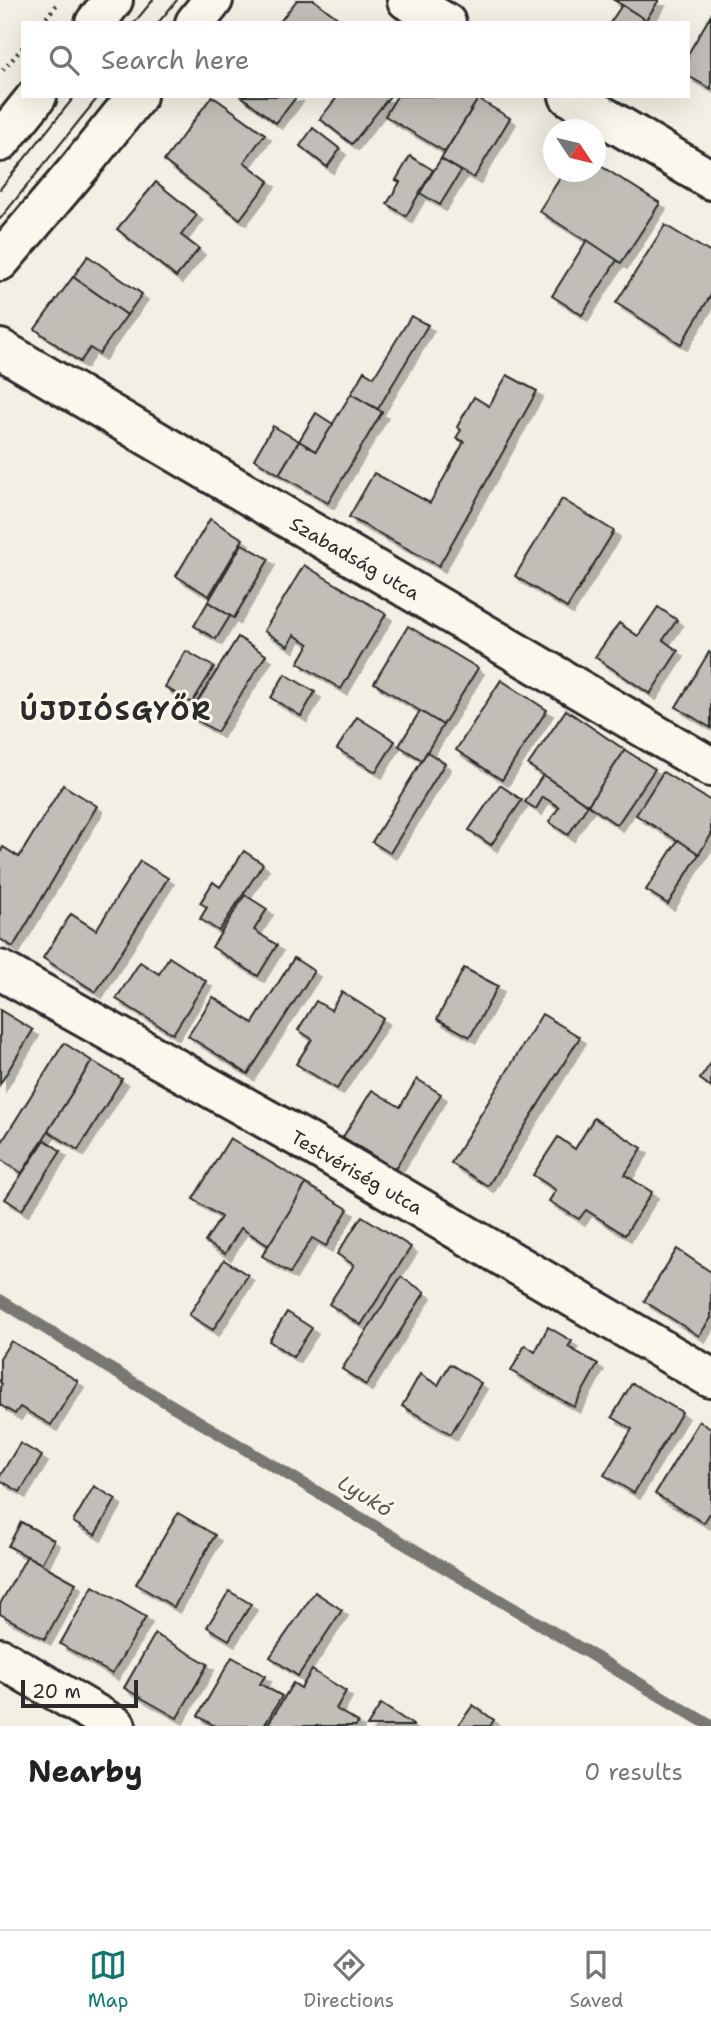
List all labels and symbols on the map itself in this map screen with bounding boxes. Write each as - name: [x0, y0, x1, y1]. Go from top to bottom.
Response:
- north arrow: [543, 119, 606, 182]
- street label: Szabadság utca: [285, 511, 424, 606]
- district label: ÚJDIÓSGYŐR: [20, 692, 212, 728]
- street label: Testvériség utca: [286, 1125, 427, 1220]
- water label: Lyukó: [332, 1469, 398, 1523]
- scale bar: [21, 1677, 138, 1709]

